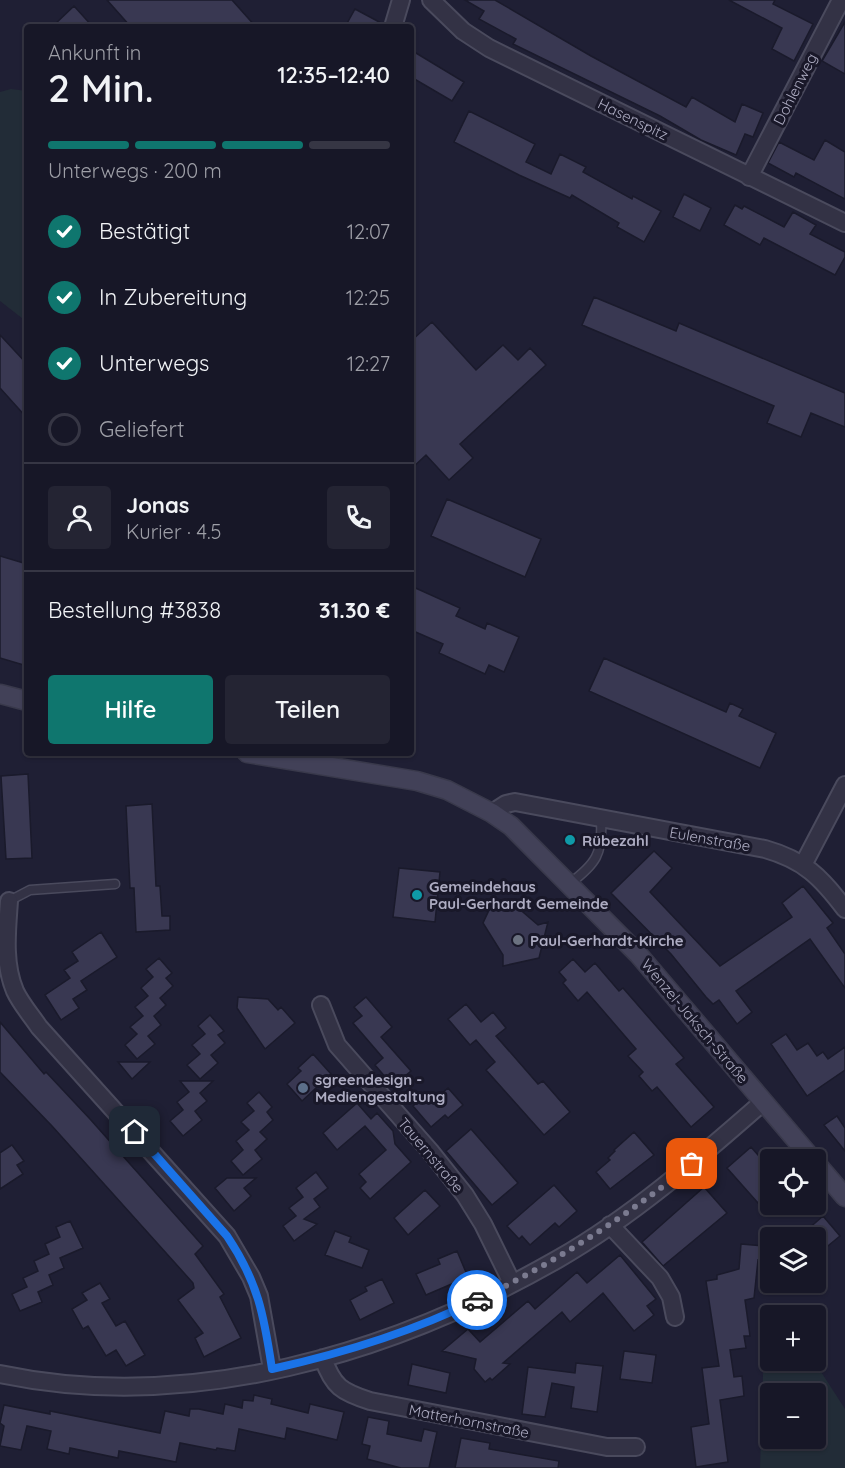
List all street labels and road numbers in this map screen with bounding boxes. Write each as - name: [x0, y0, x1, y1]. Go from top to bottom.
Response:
- street label: Dohlenweg: [769, 50, 821, 128]
- street label: Hasenspitz: [595, 94, 671, 144]
- street label: Eulenstraße: [668, 823, 752, 855]
- street label: Wenzel-Jaksch-Straße: [637, 955, 753, 1087]
- street label: Tauernstraße: [394, 1114, 468, 1196]
- street label: Matterhornstraße: [407, 1400, 531, 1442]

